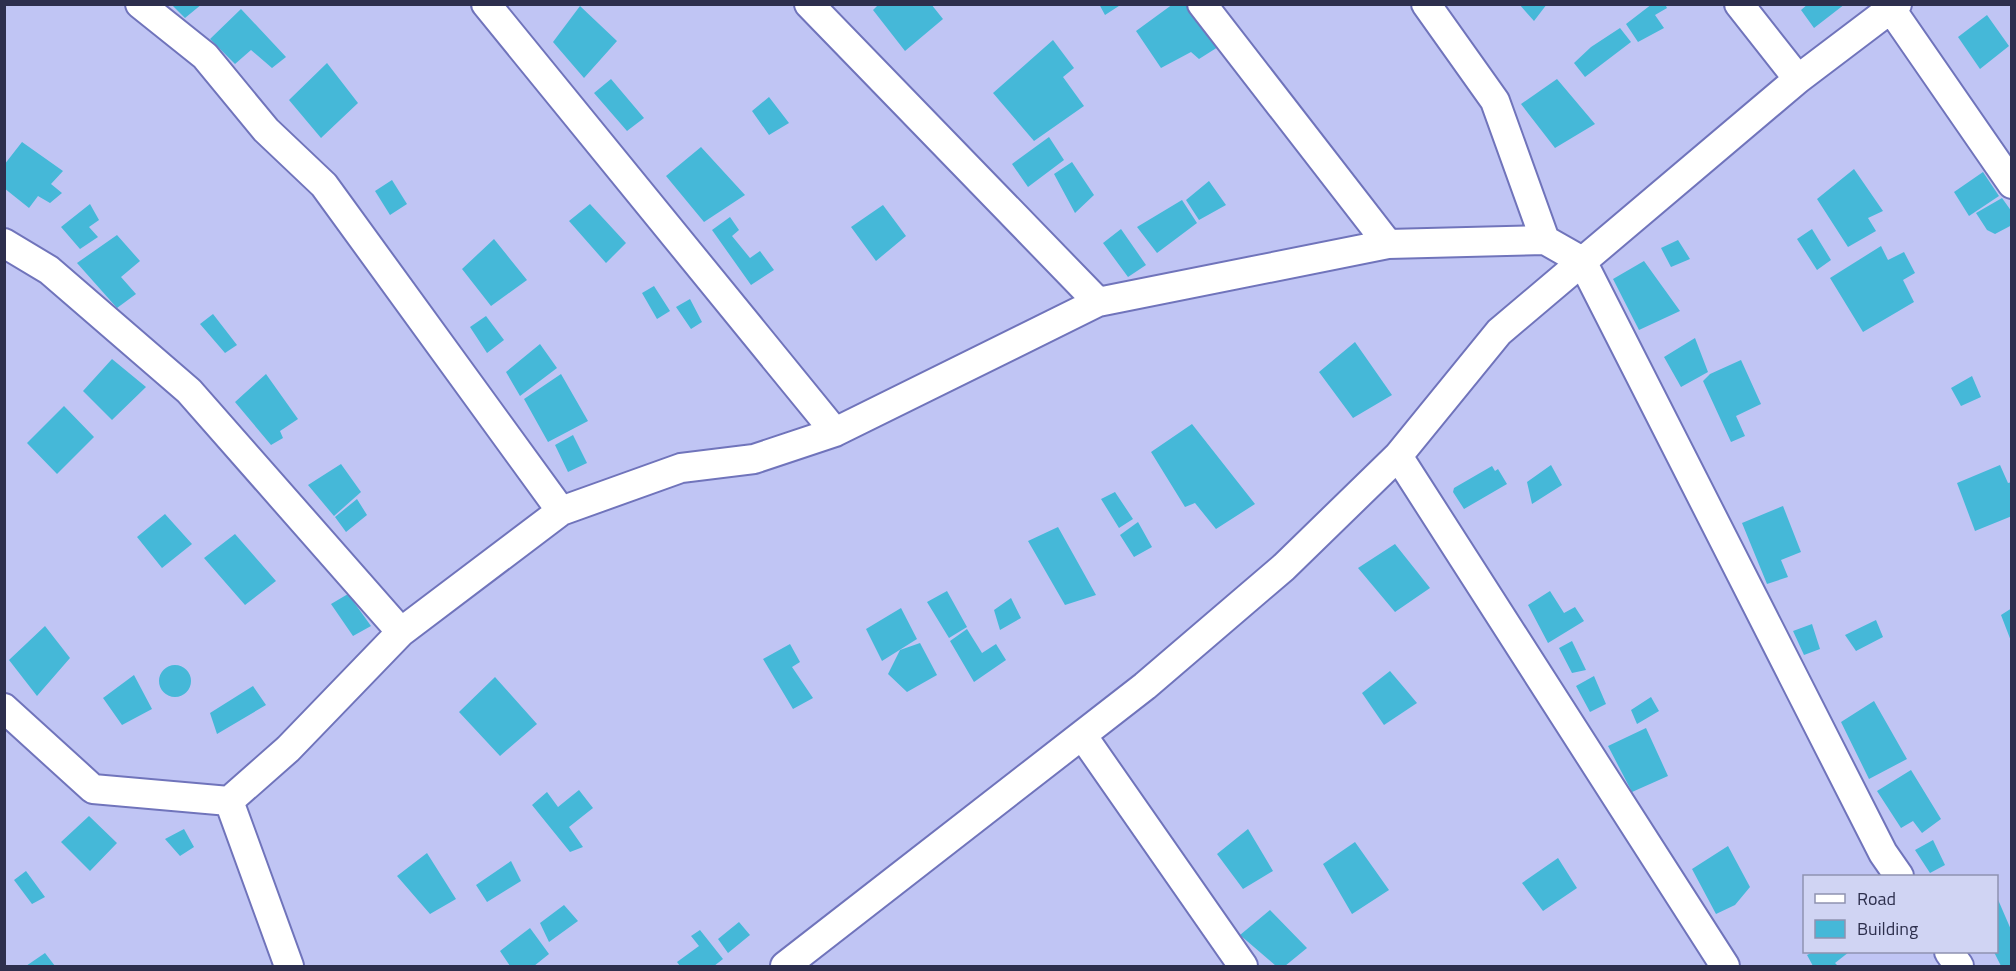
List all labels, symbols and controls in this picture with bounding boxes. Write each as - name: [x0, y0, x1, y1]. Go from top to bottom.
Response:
- legend: [1803, 875, 1998, 953]
- text: Road: [1857, 885, 1896, 912]
- text: Building: [1857, 915, 1918, 942]

